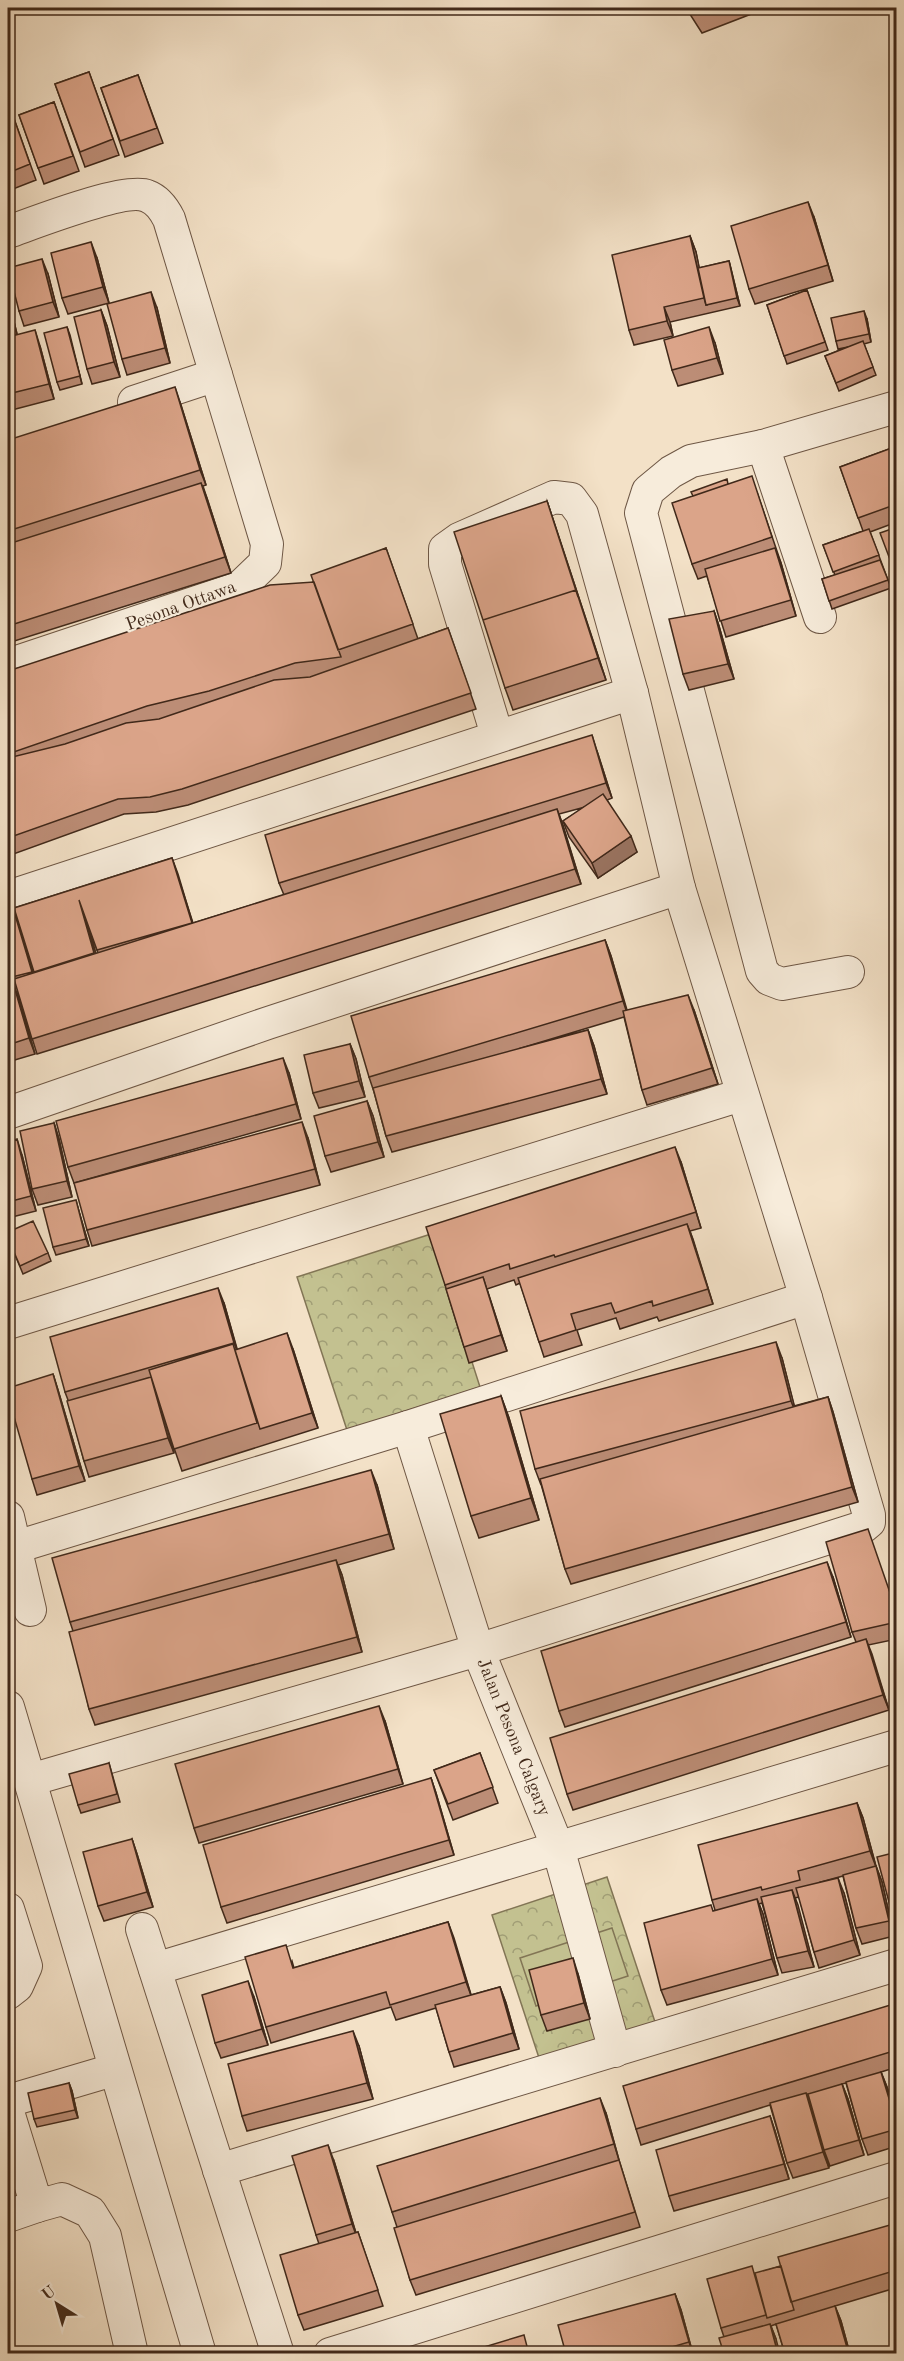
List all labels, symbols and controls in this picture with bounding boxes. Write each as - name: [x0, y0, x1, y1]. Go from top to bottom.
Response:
- street label: Pesona Ottawa: [123, 578, 239, 634]
- street label: Jalan Pesona Calgary: [473, 1656, 553, 1819]
- north arrow: [27, 2274, 87, 2334]
- text: U: [39, 2283, 59, 2304]

